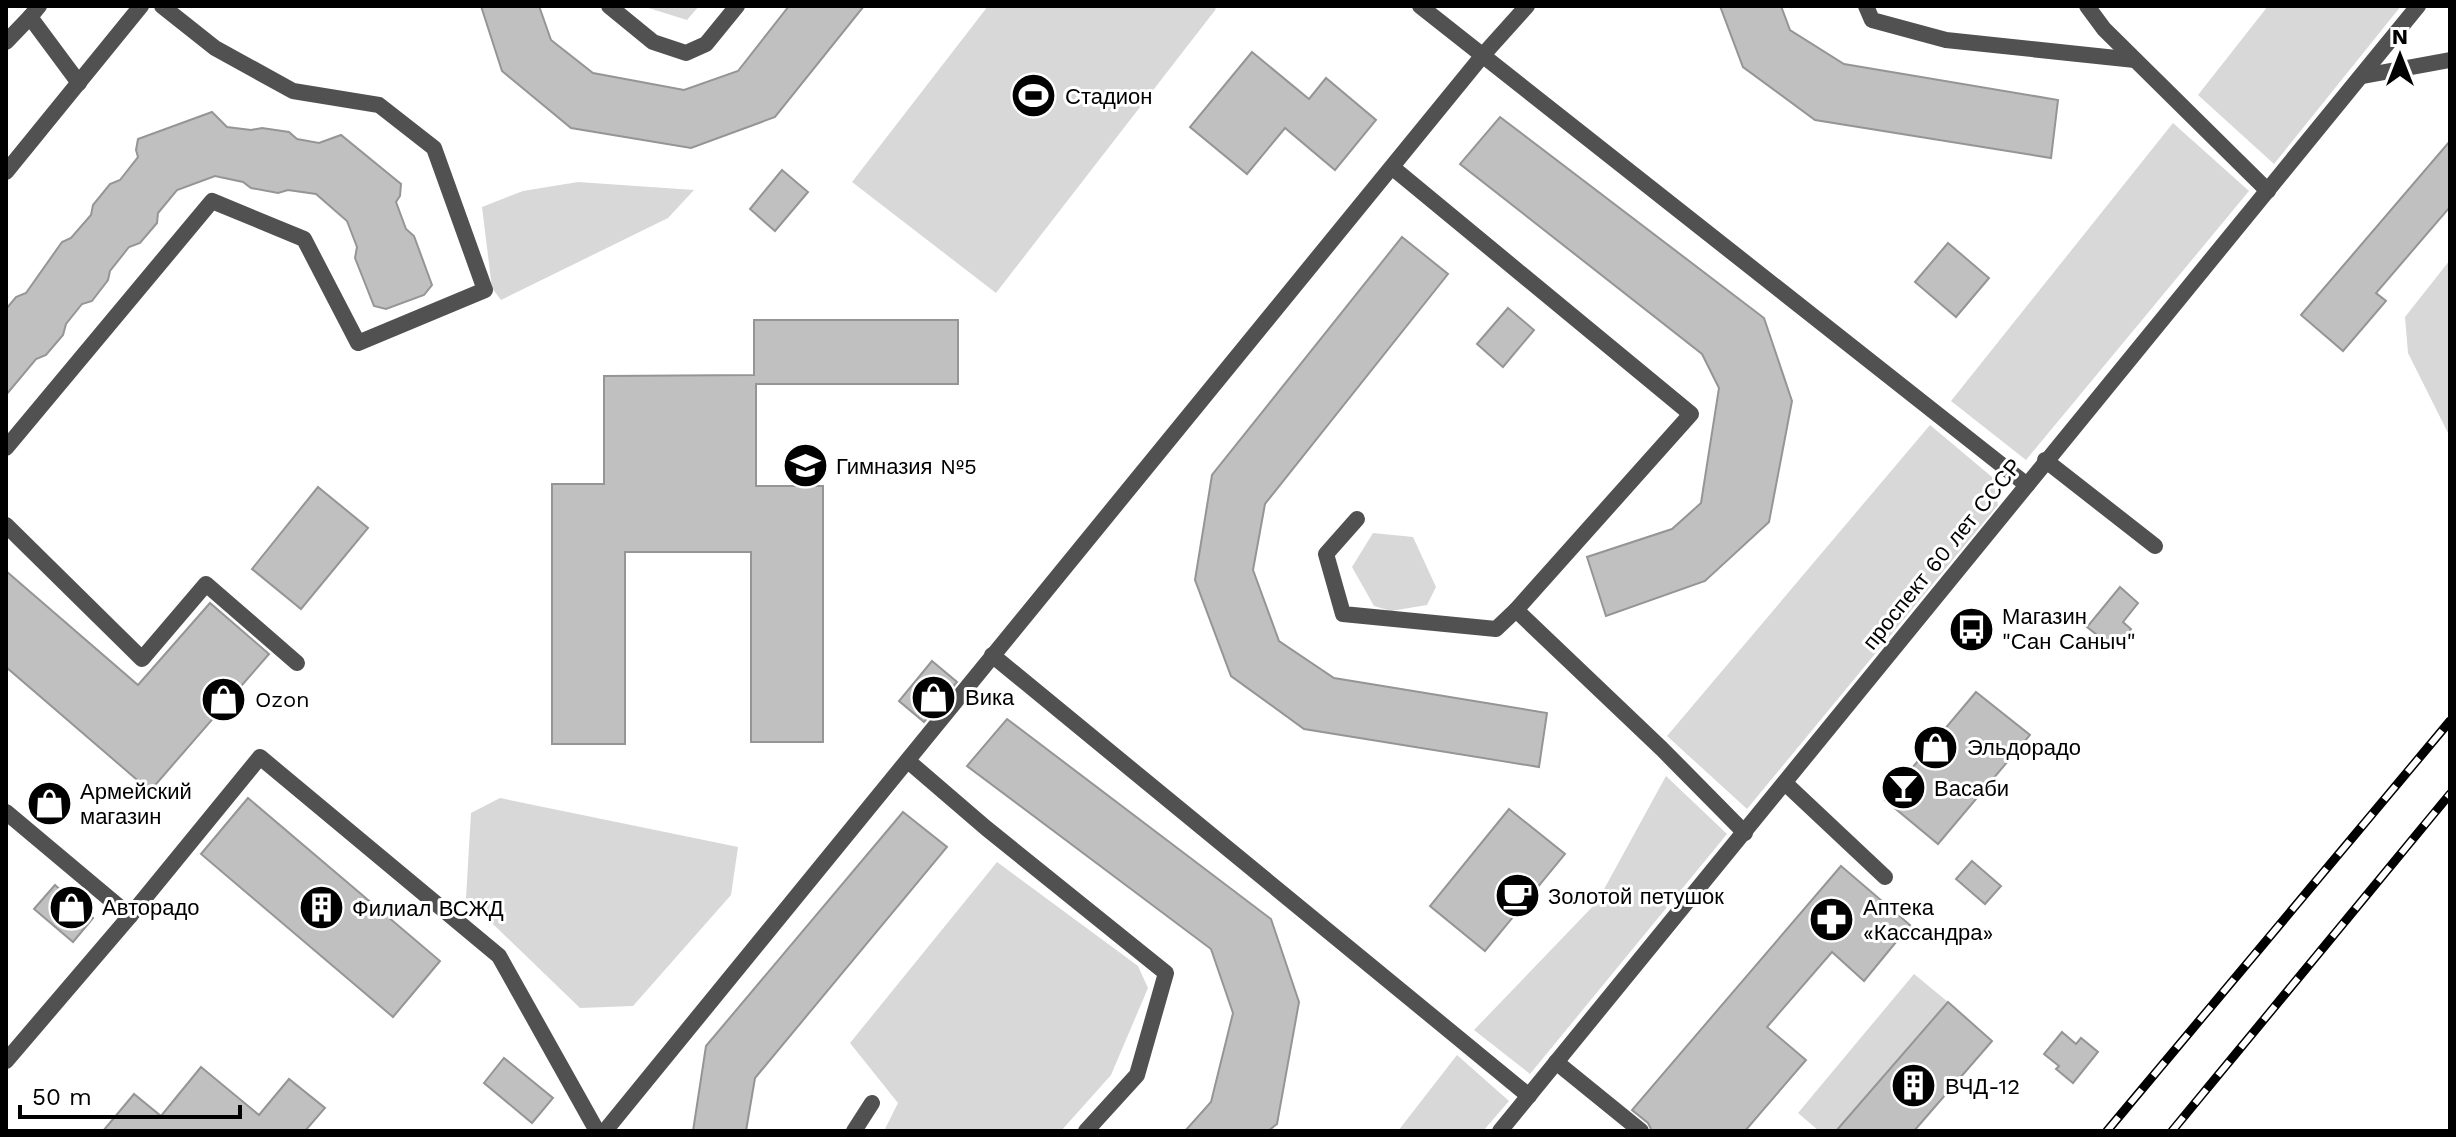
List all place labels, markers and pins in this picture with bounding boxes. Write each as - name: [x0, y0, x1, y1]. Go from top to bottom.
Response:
- sports icon: Стадион: [1010, 72, 1058, 120]
- place label: Стадион: [1065, 84, 1152, 109]
- school or university icon: Гимназия №5: [781, 442, 829, 490]
- place label: Гимназия №5: [836, 454, 977, 479]
- place label: Магазин "Сан Саныч": [2002, 604, 2136, 654]
- bus stop icon: Магазин "Сан Саныч": [1947, 605, 1995, 653]
- shop icon: Вика: [910, 673, 958, 721]
- shop icon: Ozon: [200, 675, 248, 723]
- place label: Вика: [965, 685, 1015, 710]
- place label: Ozon: [255, 687, 310, 712]
- shop icon: Эльдорадо: [1912, 723, 1960, 771]
- place label: Эльдорадо: [1967, 735, 2081, 760]
- bar icon: Васаби: [1879, 764, 1927, 812]
- place label: Васаби: [1934, 776, 2009, 801]
- place label: Армейский магазин: [80, 779, 192, 829]
- shop icon: Армейский магазин: [25, 780, 73, 828]
- cafe icon: Золотой петушок: [1493, 872, 1541, 920]
- shop icon: Авторадо: [47, 883, 95, 931]
- building icon: Филиал ВСЖД: [297, 884, 345, 932]
- place label: Золотой петушок: [1548, 884, 1724, 909]
- place label: Авторадо: [102, 895, 200, 920]
- place label: Аптека «Кассандра»: [1863, 895, 1993, 945]
- place label: Филиал ВСЖД: [352, 896, 504, 921]
- pharmacy icon: Аптека «Кассандра»: [1808, 896, 1856, 944]
- building icon: ВЧД-12: [1890, 1062, 1938, 1110]
- place label: ВЧД-12: [1945, 1074, 2020, 1099]

